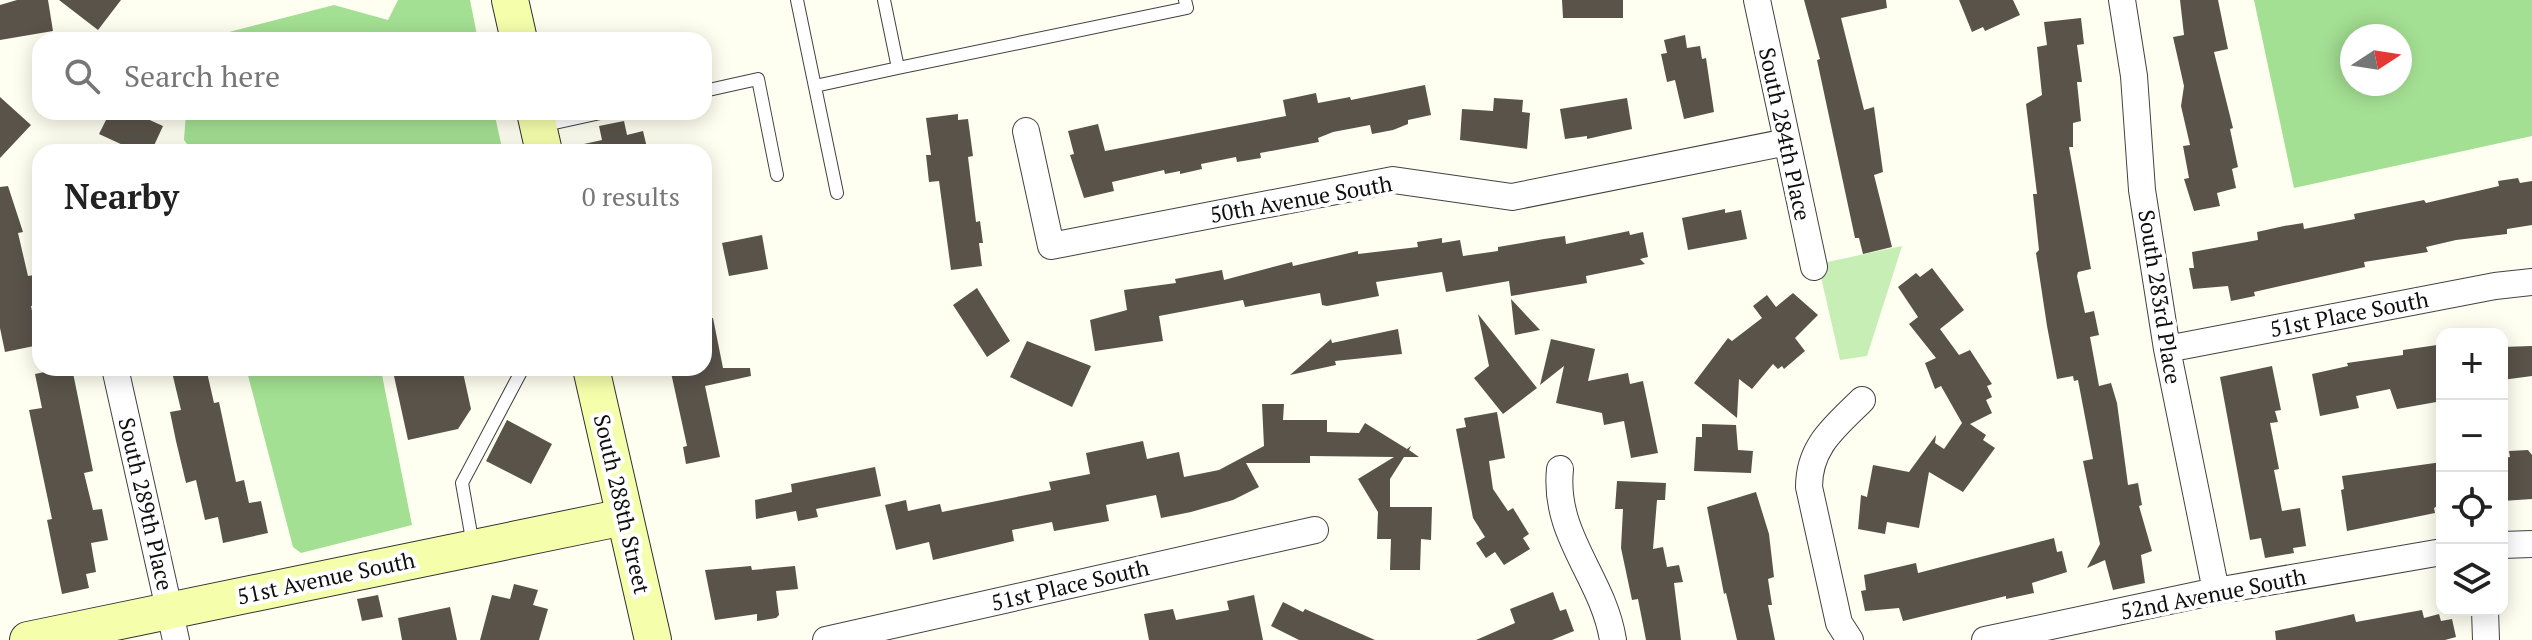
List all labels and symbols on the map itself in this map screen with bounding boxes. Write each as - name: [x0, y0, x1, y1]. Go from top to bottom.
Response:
- north arrow: [2340, 24, 2412, 96]
- street label: South 284th Place: [1753, 45, 1818, 223]
- street label: 50th Avenue South: [1208, 168, 1394, 229]
- street label: South 283rd Place: [2132, 208, 2189, 386]
- street label: 51st Place South: [2267, 284, 2431, 343]
- street label: South 288th Street: [588, 411, 657, 596]
- street label: South 289th Place: [113, 415, 180, 593]
- street label: 51st Avenue South: [234, 544, 418, 611]
- street label: 51st Place South: [988, 552, 1152, 617]
- street label: 52nd Avenue South: [2118, 561, 2308, 626]

